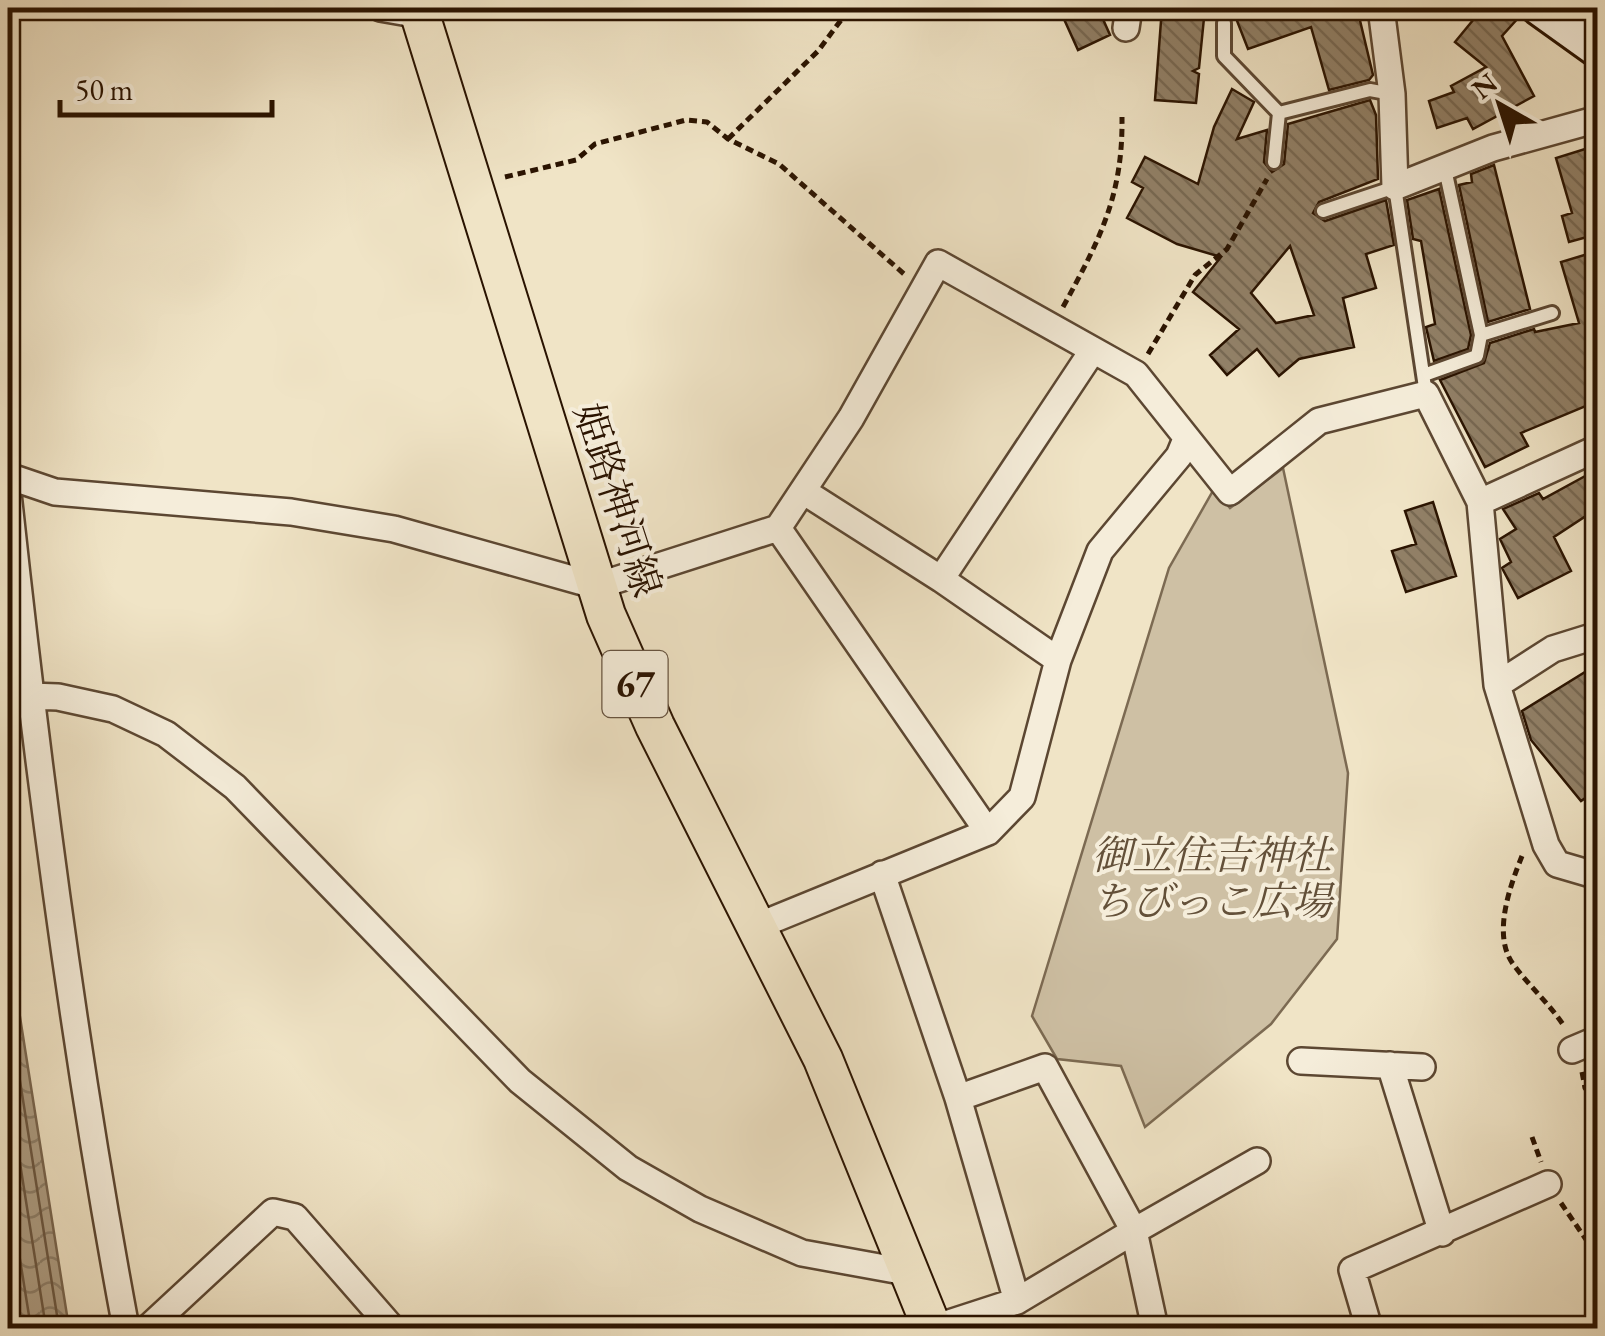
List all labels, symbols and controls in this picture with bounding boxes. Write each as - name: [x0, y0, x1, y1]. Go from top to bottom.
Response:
- scale bar: [60, 55, 272, 117]
- north arrow: [1450, 55, 1550, 155]
- text: N: [1464, 64, 1505, 107]
- text: 50 m: [75, 70, 133, 109]
- street label: 姫路神河線: [562, 397, 674, 603]
- road number: 67: [602, 651, 668, 717]
- park label: 御立住吉神社 ちびっこ広場: [1092, 829, 1336, 927]

